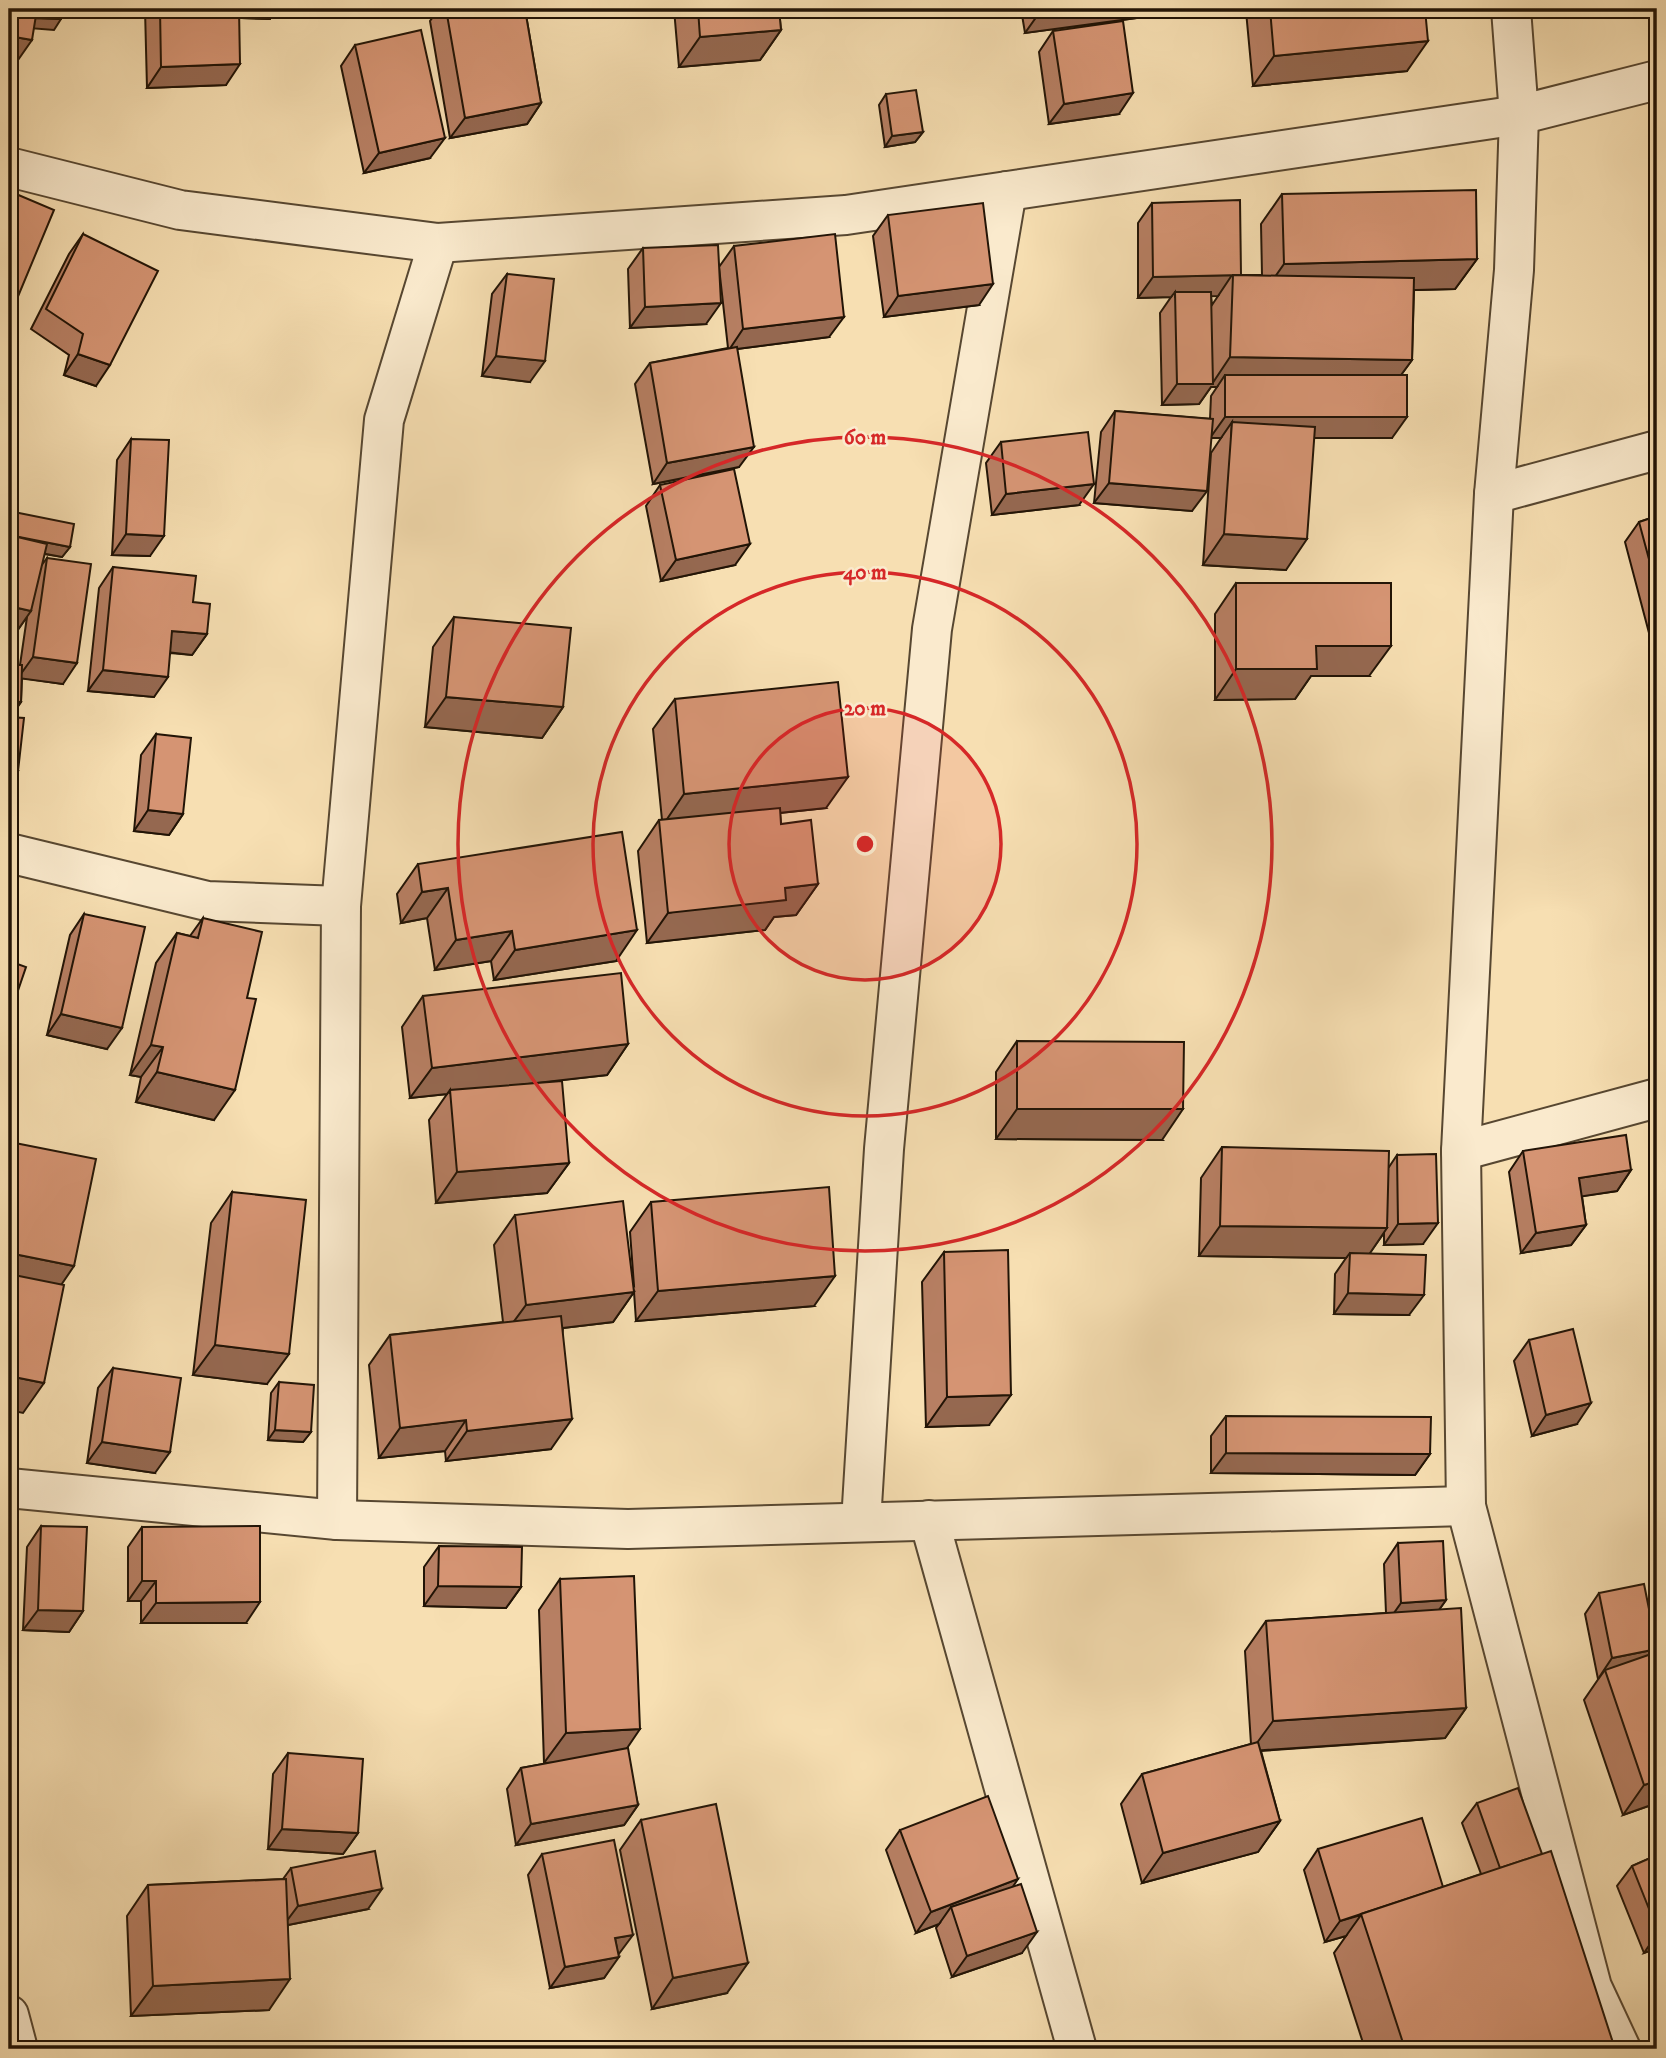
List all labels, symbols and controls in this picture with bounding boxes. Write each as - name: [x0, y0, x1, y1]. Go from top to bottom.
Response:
- text: 60 m: [844, 425, 886, 451]
- text: 40 m: [843, 560, 887, 586]
- text: 20 m: [844, 696, 886, 722]
- centre of rings: [853, 832, 877, 856]

